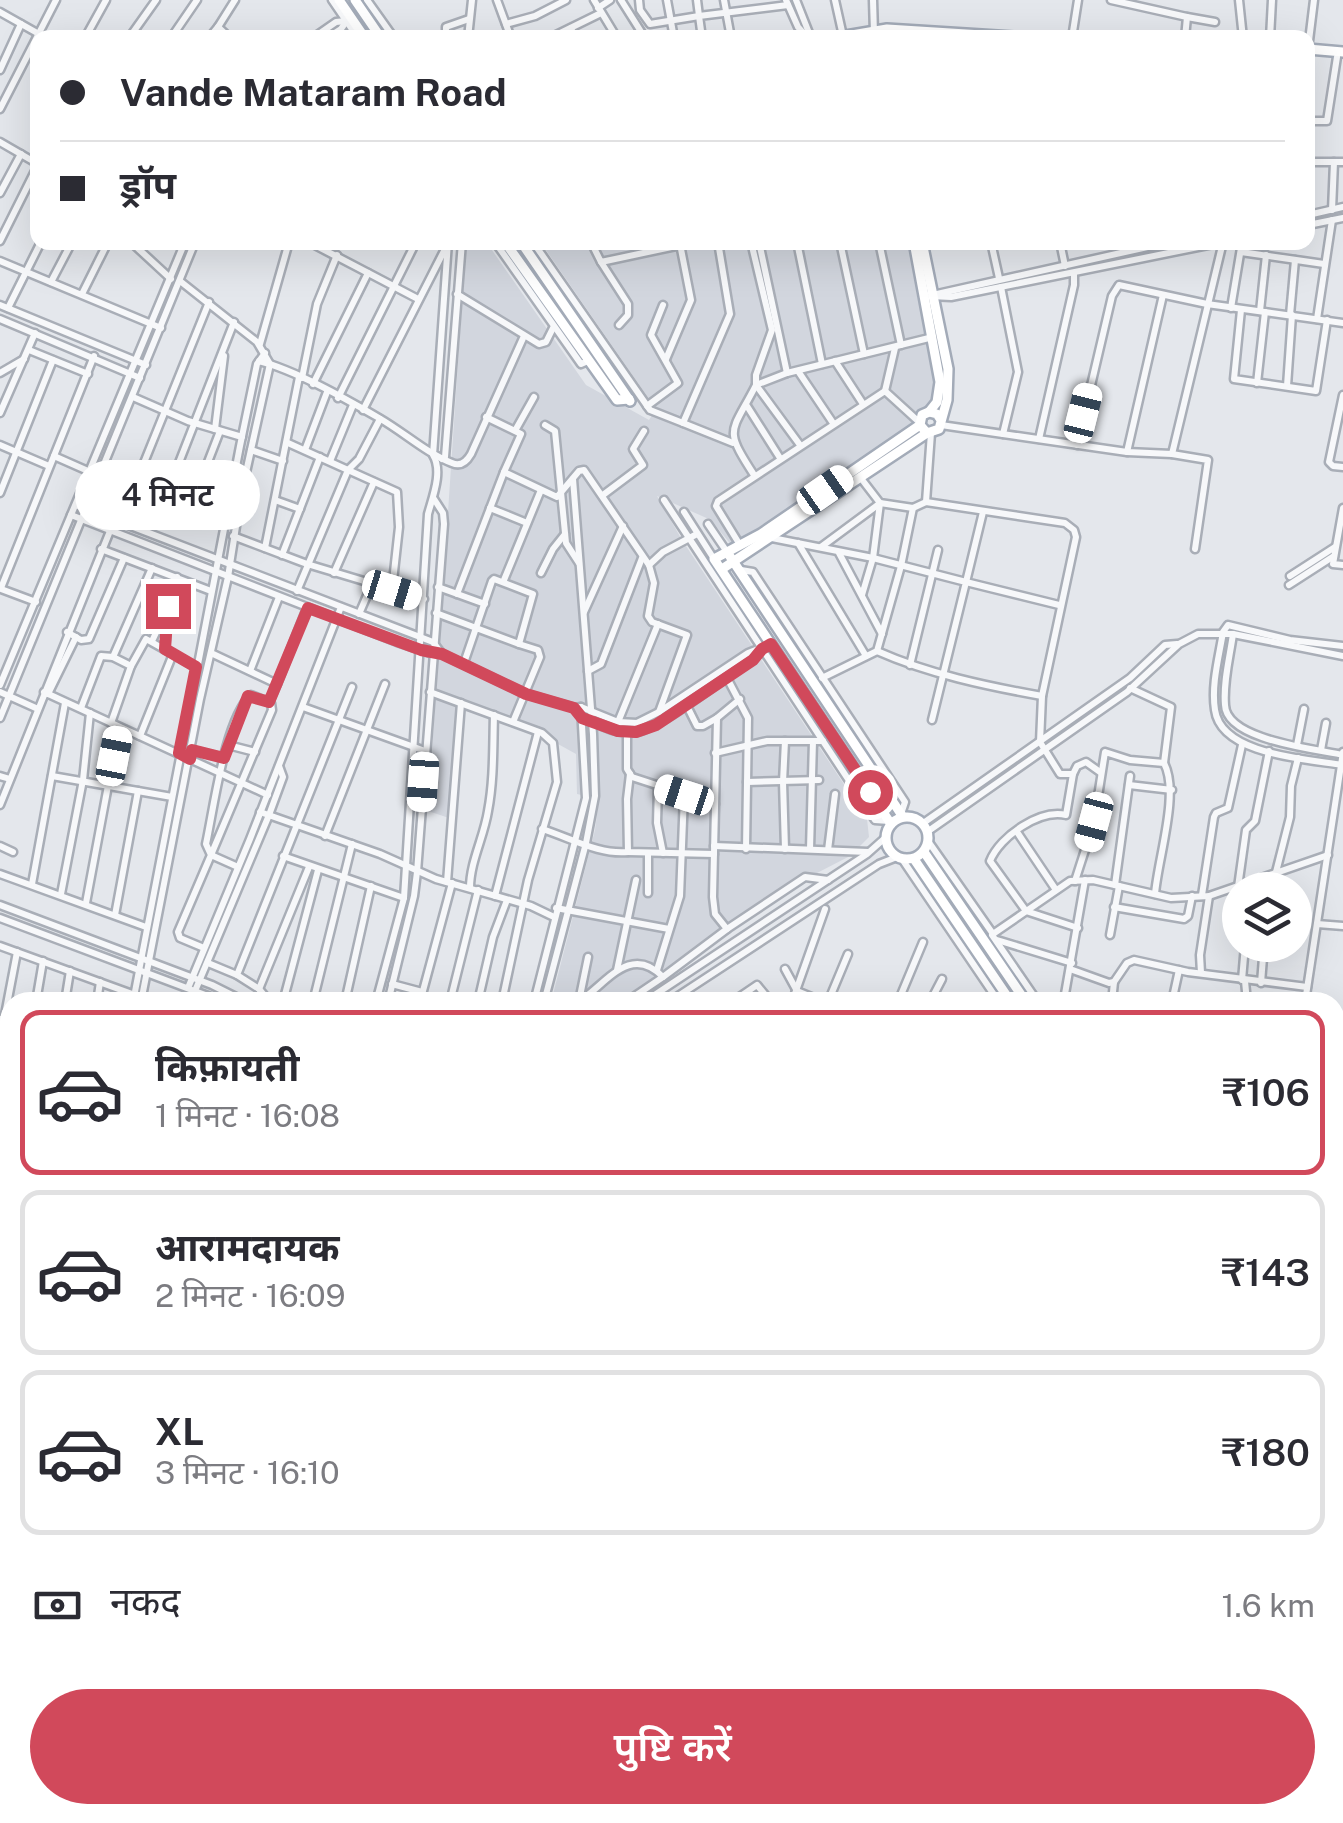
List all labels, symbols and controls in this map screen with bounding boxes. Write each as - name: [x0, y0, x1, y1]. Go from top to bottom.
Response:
- text: Vande Mataram Road: [120, 70, 507, 115]
- text: ड्रॉप: [120, 163, 176, 208]
- car: [1061, 380, 1105, 446]
- callout: 4 मिनट: [76, 461, 260, 531]
- car: [792, 461, 858, 519]
- text: 4 मिनट: [121, 476, 214, 513]
- car: [359, 567, 425, 613]
- route end: [146, 584, 191, 629]
- car: [94, 724, 134, 788]
- car: [406, 751, 440, 813]
- route start: [848, 770, 893, 815]
- car: [651, 771, 717, 819]
- car: [1072, 789, 1116, 855]
- map controls: [1222, 872, 1312, 962]
- button: layers: [1222, 872, 1312, 962]
- text: किफ़ायती: [155, 1045, 299, 1090]
- icon: car: [35, 1048, 125, 1138]
- text: ₹106: [1222, 1070, 1310, 1115]
- text: 1 मिनट · 16:08: [155, 1097, 340, 1134]
- text: आरामदायक: [155, 1225, 339, 1270]
- icon: car: [35, 1228, 125, 1318]
- text: ₹143: [1222, 1250, 1310, 1295]
- text: 2 मिनट · 16:09: [155, 1277, 345, 1314]
- icon: car: [35, 1408, 125, 1498]
- text: XL: [155, 1409, 204, 1454]
- text: ₹180: [1222, 1430, 1310, 1475]
- text: 3 मिनट · 16:10: [155, 1454, 340, 1491]
- icon: cash: [30, 1578, 85, 1633]
- text: नकद: [110, 1579, 180, 1624]
- text: 1.6 km: [1221, 1587, 1315, 1624]
- button: पुष्टि करें: [30, 1689, 1315, 1804]

